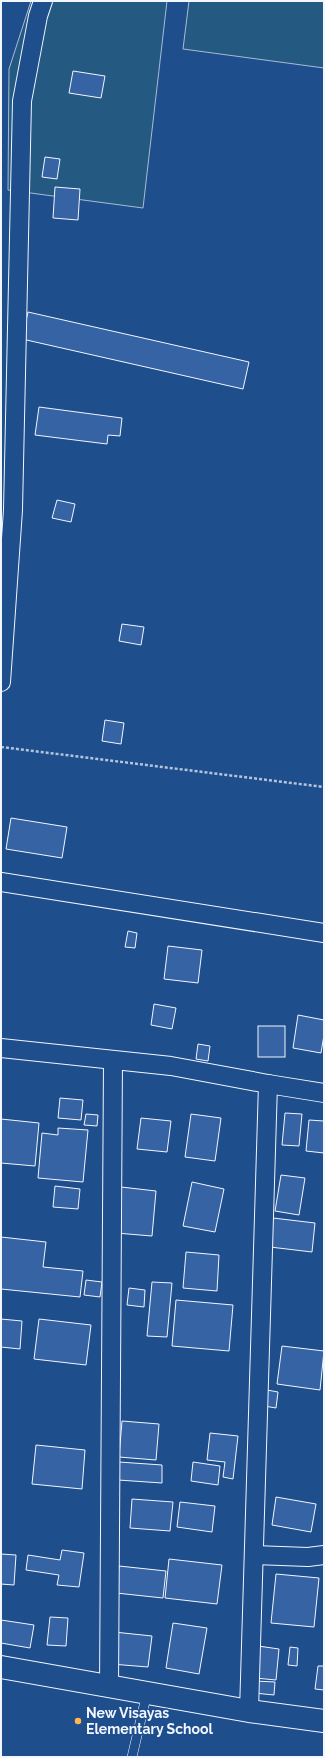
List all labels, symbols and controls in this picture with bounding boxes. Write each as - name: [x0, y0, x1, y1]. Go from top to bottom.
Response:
- place label: New Visayas Elementary School: [86, 1705, 214, 1737]
- marker: New Visayas Elementary School: [73, 1716, 83, 1726]

